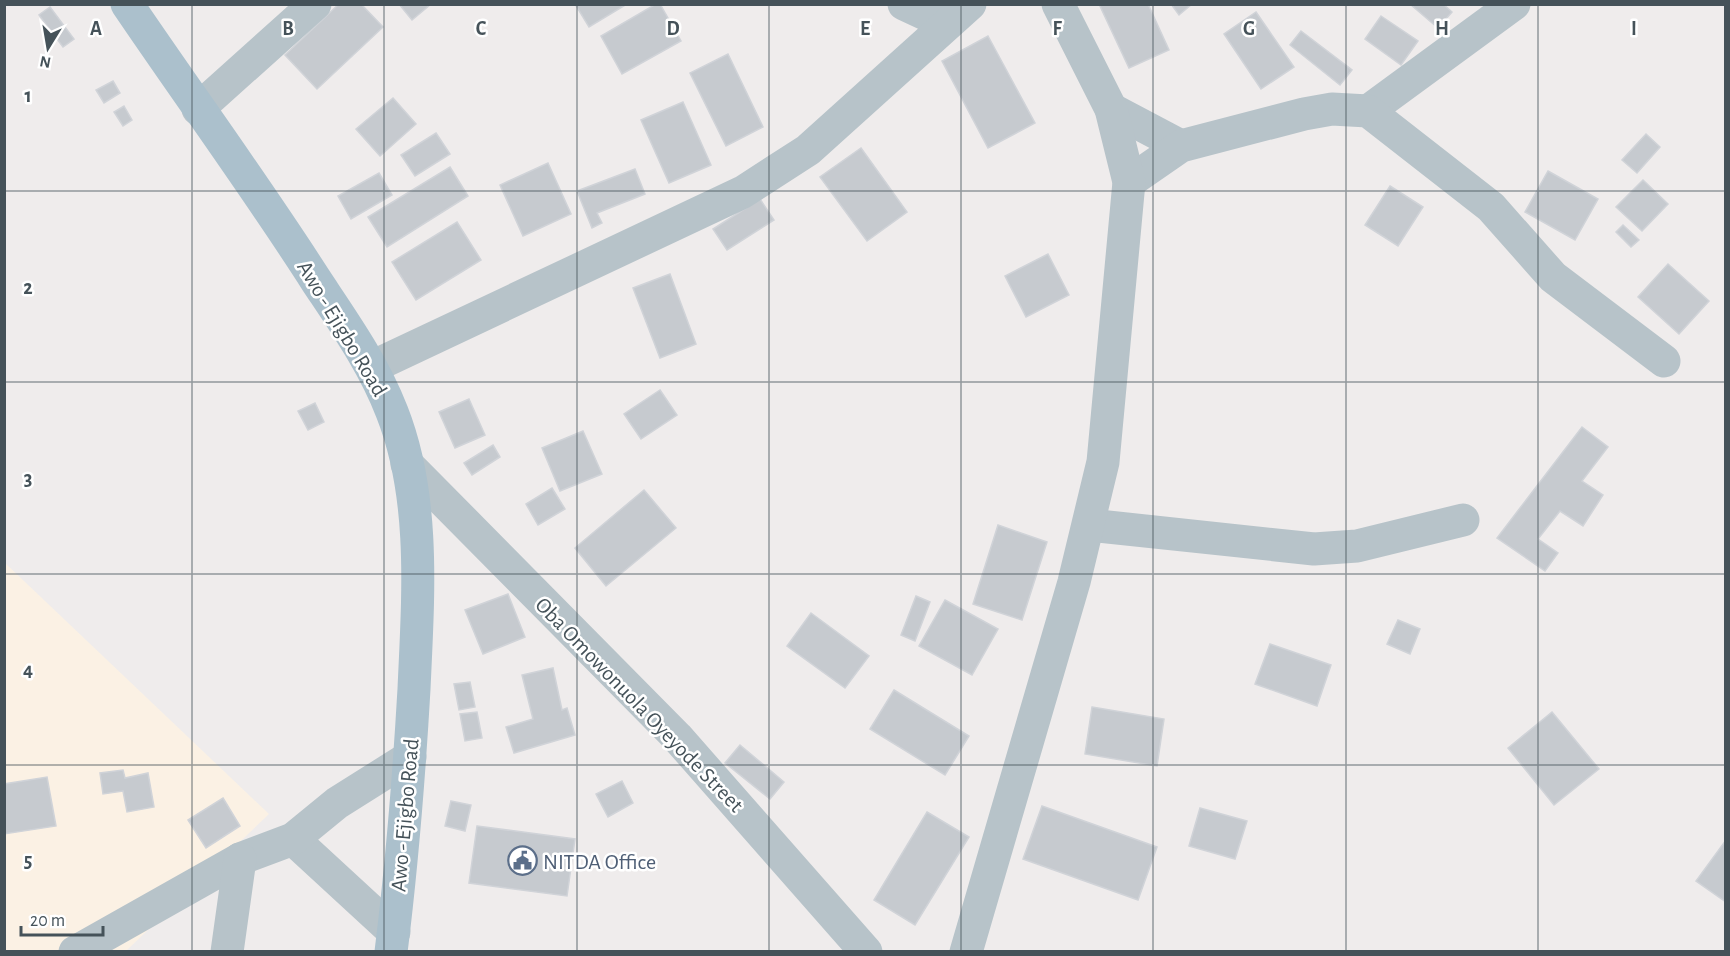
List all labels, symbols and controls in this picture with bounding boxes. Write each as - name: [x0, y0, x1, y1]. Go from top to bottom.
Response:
- north arrow: [18, 18, 78, 78]
- text: A: [90, 19, 102, 39]
- text: B: [282, 19, 294, 39]
- text: C: [476, 19, 487, 39]
- text: D: [666, 19, 680, 39]
- text: E: [860, 19, 870, 39]
- text: F: [1052, 19, 1062, 39]
- text: G: [1243, 19, 1255, 39]
- text: H: [1435, 19, 1449, 39]
- text: I: [1631, 19, 1637, 39]
- text: N: [38, 53, 52, 71]
- text: 1: [24, 86, 32, 106]
- street label: Awo - Ejigbo Road: [293, 257, 391, 400]
- text: 2: [23, 278, 33, 298]
- text: 3: [24, 469, 32, 489]
- street label: Oba Omowonuola Oyeyode Street: [531, 593, 748, 816]
- text: 4: [23, 660, 33, 680]
- street label: Awo - Ejigbo Road: [387, 738, 423, 893]
- public building icon: NITDA Office: [506, 845, 538, 877]
- text: 5: [24, 851, 32, 871]
- place label: NITDA Office: [543, 851, 656, 873]
- scale bar: [21, 899, 104, 937]
- text: 20 m: [30, 912, 65, 930]

